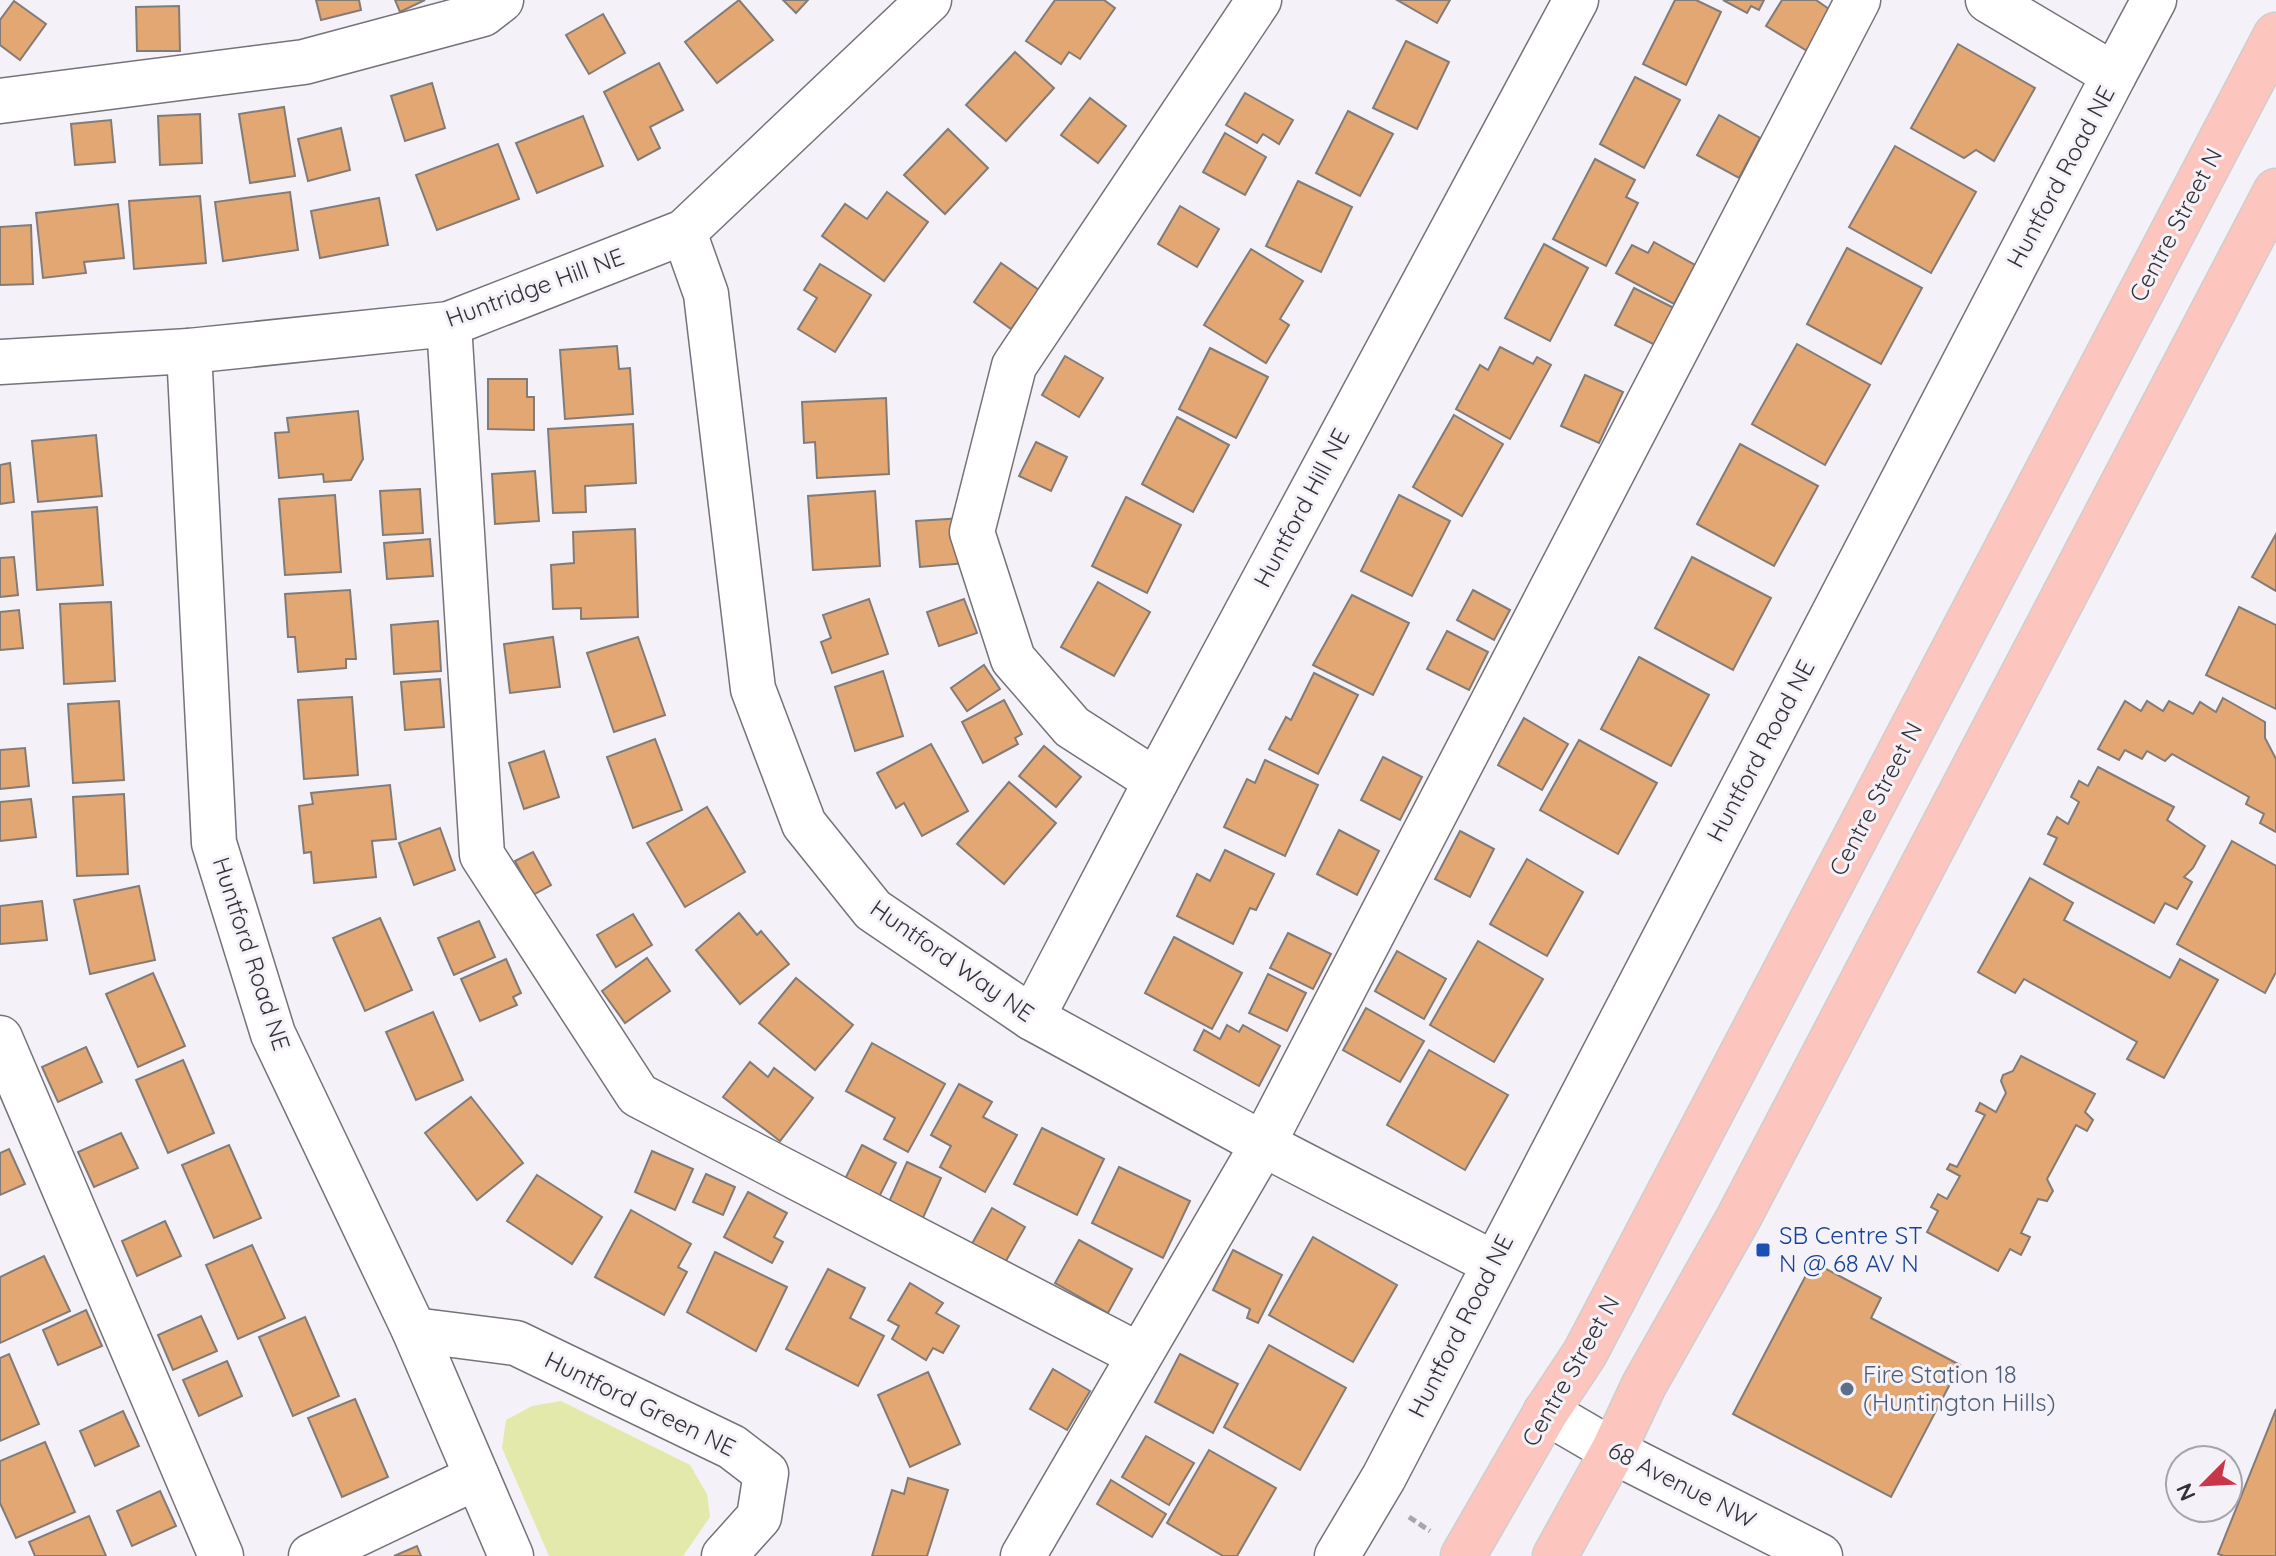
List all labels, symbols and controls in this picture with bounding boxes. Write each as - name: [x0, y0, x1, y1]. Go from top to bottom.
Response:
- street label: Huntford Road NE: [2000, 80, 2121, 273]
- street label: Centre Street N: [2122, 143, 2228, 306]
- street label: Huntridge Hill NE: [441, 241, 628, 333]
- street label: Huntford Hill NE: [1247, 423, 1356, 592]
- street label: Huntford Road NE: [1700, 654, 1821, 847]
- street label: Centre Street N: [1822, 717, 1928, 880]
- street label: Huntford Road NE: [207, 853, 297, 1054]
- street label: Huntford Way NE: [865, 892, 1040, 1028]
- place label: SB Centre ST N @ 68 AV N: [1779, 1220, 1923, 1278]
- street label: Huntford Road NE: [1401, 1229, 1519, 1422]
- marker: SB Centre ST N @ 68 AV N: [1754, 1241, 1772, 1259]
- street label: Centre Street N: [1515, 1290, 1626, 1451]
- street label: Huntford Green NE: [540, 1344, 741, 1462]
- place label: Fire Station 18 (Huntington Hills): [1863, 1359, 2056, 1417]
- marker: Fire Station 18 (Huntington Hills): [1838, 1380, 1856, 1398]
- street label: 68 Avenue NW: [1604, 1434, 1761, 1534]
- north arrow: [2164, 1444, 2244, 1524]
- text: N: [2170, 1479, 2202, 1505]

